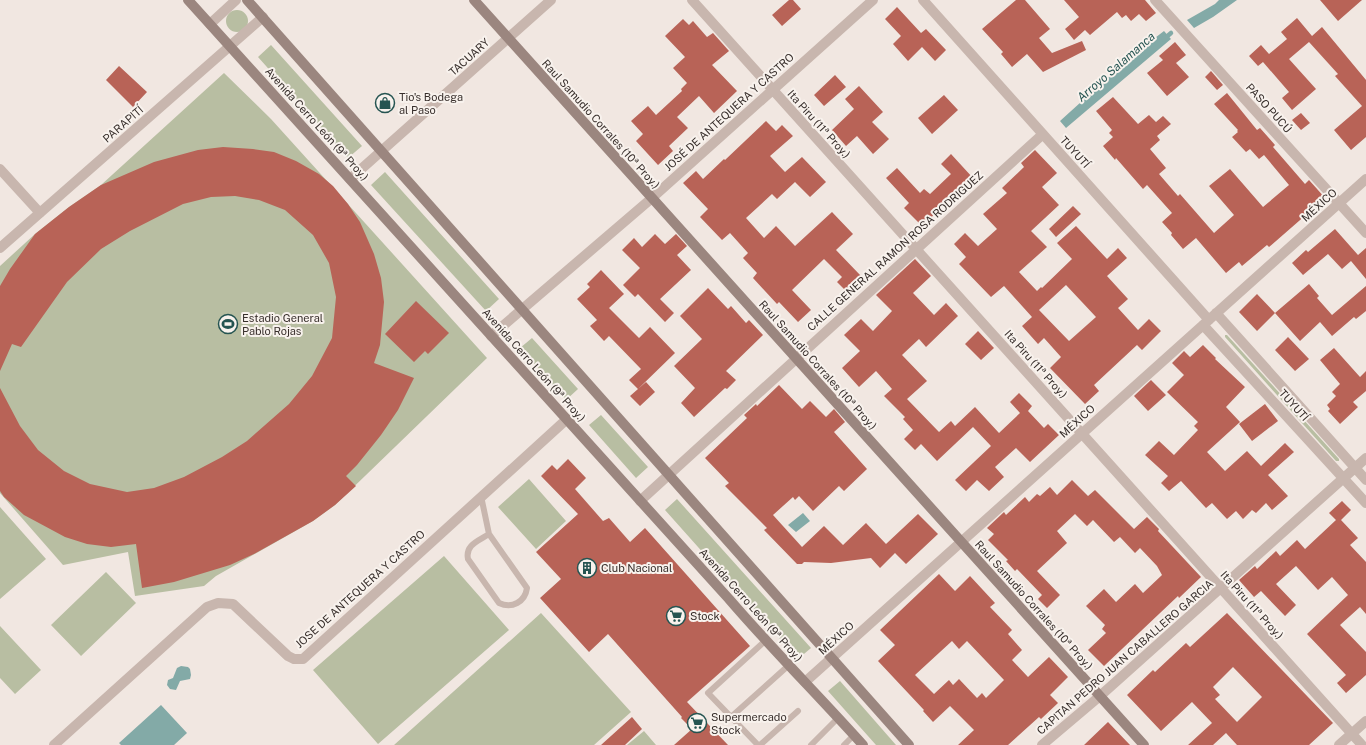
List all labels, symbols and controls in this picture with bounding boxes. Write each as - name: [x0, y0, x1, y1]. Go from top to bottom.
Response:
- water label: Arroyo Salamanca: [1074, 29, 1158, 105]
- street label: TACUARY: [447, 36, 492, 78]
- street label: JOSÉ DE ANTEQUERA Y CASTRO: [661, 50, 796, 173]
- street label: Raul Samudio Corrales (10ª Proy.): [540, 57, 662, 191]
- street label: Avenida Cerro León (9ª Proy.): [263, 65, 371, 183]
- street label: PASO PUCÚ: [1244, 80, 1295, 135]
- street label: Ita Piru (11ª Proy.): [785, 88, 853, 160]
- place label: Tio's Bodega al Paso: [399, 91, 463, 116]
- shop icon: Tio's Bodega al Paso: [374, 92, 396, 114]
- street label: PARAPITÍ: [100, 102, 146, 145]
- street label: TUYUTÍ: [1058, 133, 1094, 171]
- street label: CALLE GENERAL RAMON ROSA RODRIGUEZ: [805, 169, 985, 333]
- street label: MÉXICO: [1298, 185, 1339, 224]
- street label: Raul Samudio Corrales (10ª Proy.): [757, 298, 879, 432]
- street label: Avenida Cerro León (9ª Proy.): [480, 306, 588, 424]
- place label: Estadio General Pablo Rojas: [242, 312, 323, 337]
- sports icon: Estadio General Pablo Rojas: [217, 313, 239, 335]
- street label: Ita Piru (11ª Proy.): [1002, 328, 1070, 400]
- street label: TUYUTÍ: [1277, 386, 1313, 424]
- street label: MÉXICO: [1056, 401, 1097, 440]
- street label: JOSE DE ANTEQUERA Y CASTRO: [293, 528, 427, 650]
- street label: Raul Samudio Corrales (10ª Proy.): [973, 538, 1095, 672]
- street label: Avenida Cerro León (9ª Proy.): [697, 546, 805, 664]
- building icon: Club Nacional: [576, 557, 598, 579]
- place label: Club Nacional: [601, 562, 672, 574]
- street label: Ita Piru (11ª Proy.): [1218, 569, 1286, 641]
- street label: CAPITAN PEDRO JUAN CABALLERO GARCIA: [1034, 577, 1216, 737]
- supermarket icon: Stock: [665, 605, 687, 627]
- place label: Stock: [690, 610, 720, 622]
- street label: MÉXICO: [815, 618, 856, 657]
- place label: Supermercado Stock: [711, 711, 787, 736]
- supermarket icon: Supermercado Stock: [686, 712, 708, 734]

